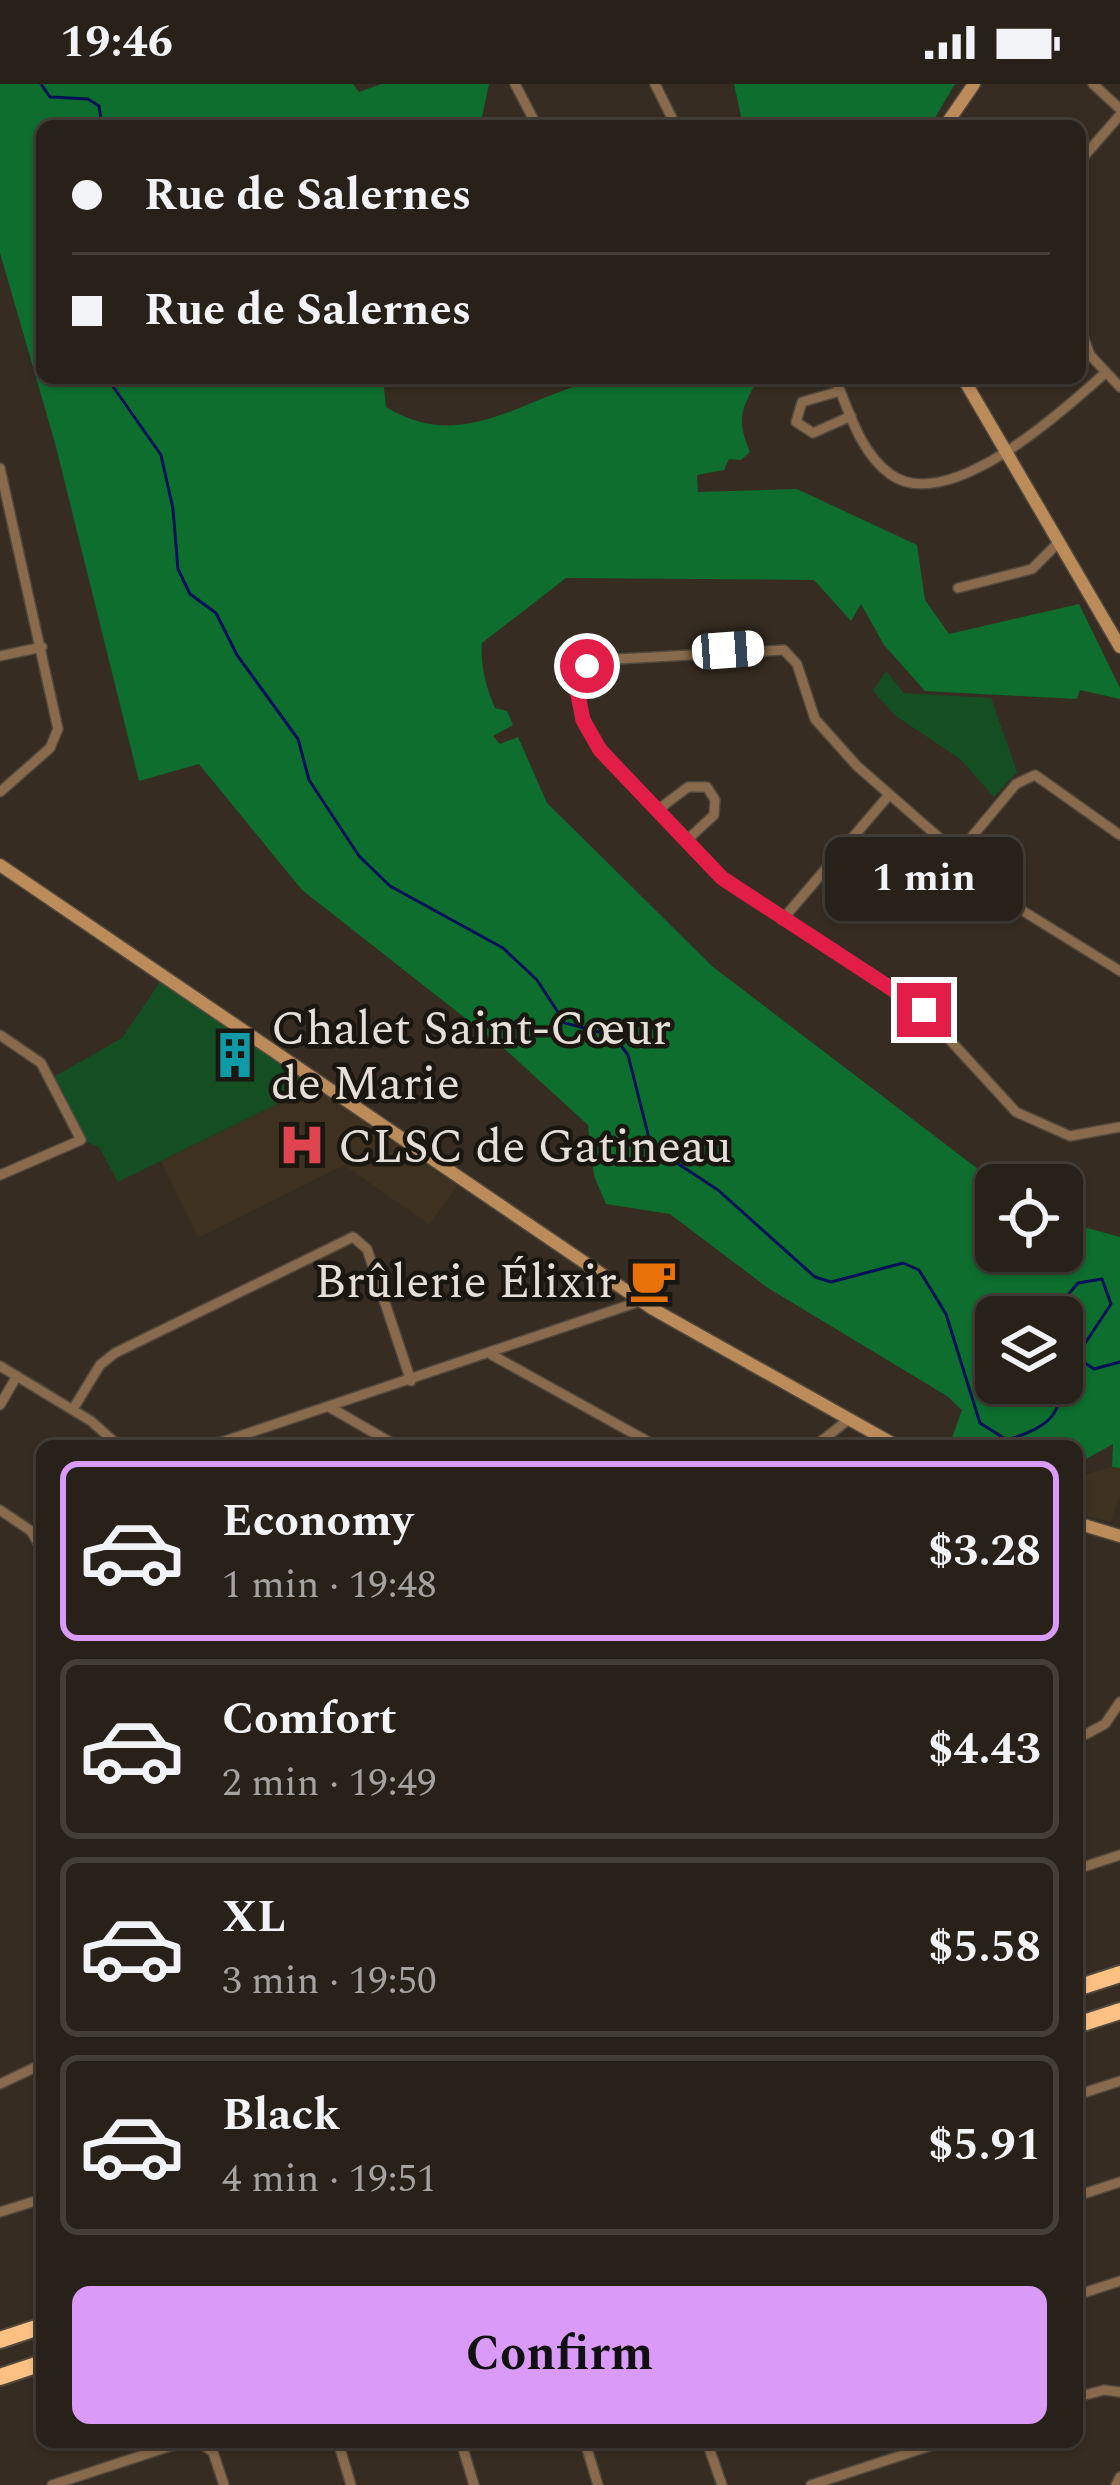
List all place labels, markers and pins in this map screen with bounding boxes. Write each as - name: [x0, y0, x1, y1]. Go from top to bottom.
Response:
- place label: Chalet Saint-Cœur de Marie: [271, 993, 671, 1121]
- building icon: Chalet Saint-Cœur de Marie: [210, 1030, 260, 1080]
- place label: CLSC de Gatineau: [338, 1111, 732, 1184]
- hospital icon: CLSC de Gatineau: [277, 1120, 327, 1170]
- place label: Brûlerie Élixir: [314, 1246, 617, 1319]
- cafe icon: Brûlerie Élixir: [628, 1255, 678, 1305]

